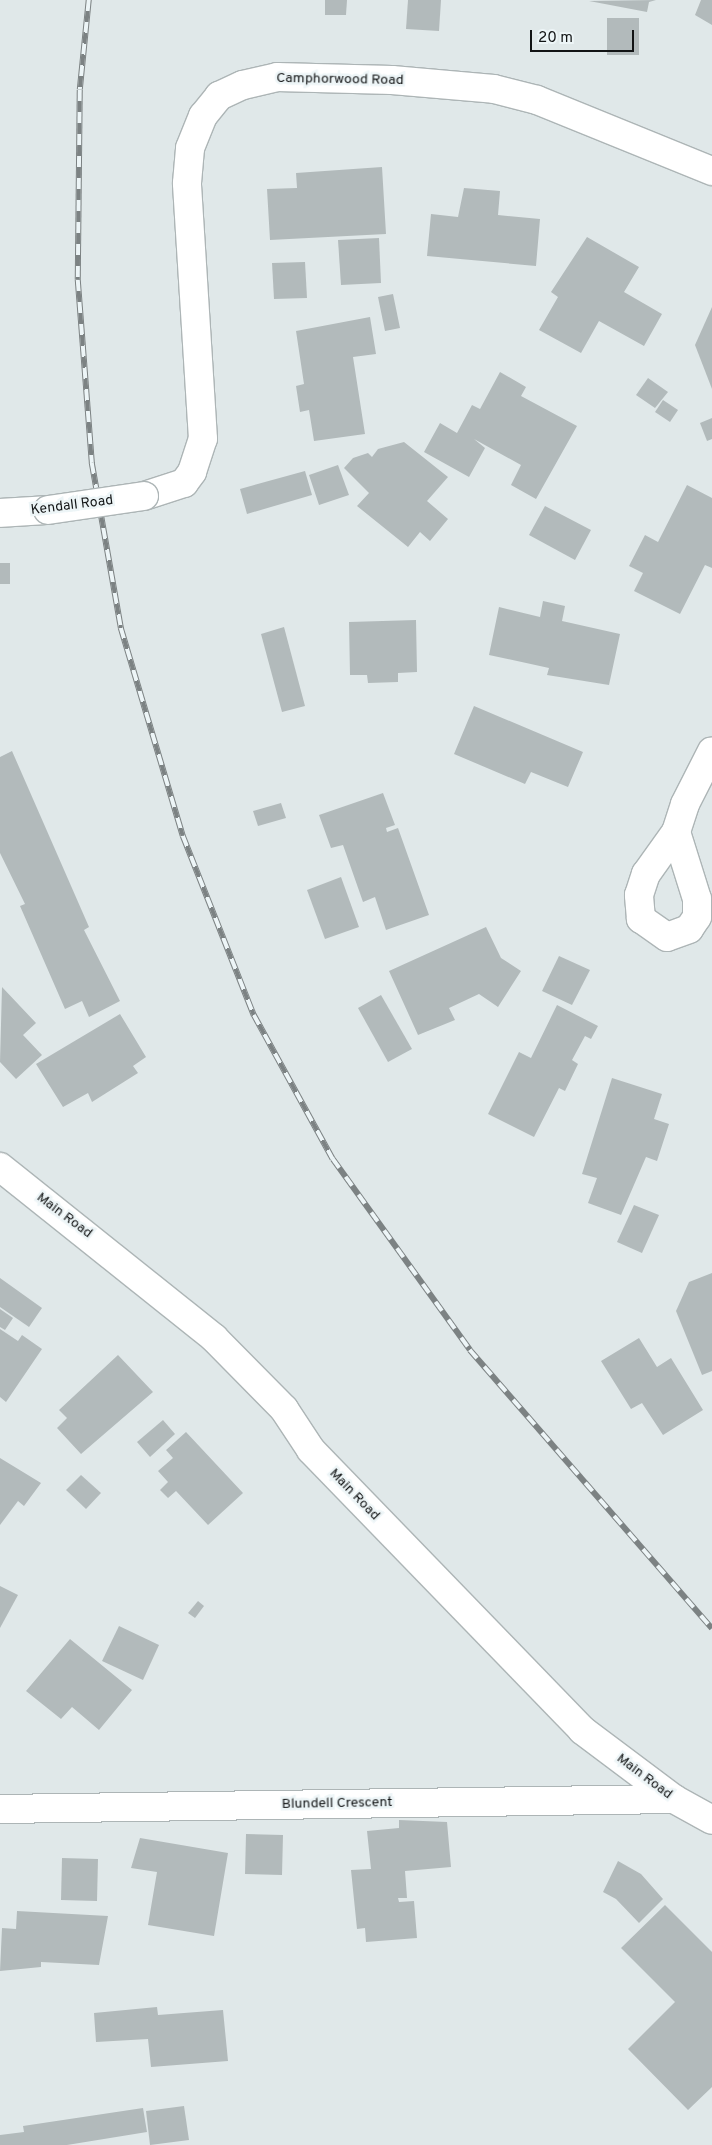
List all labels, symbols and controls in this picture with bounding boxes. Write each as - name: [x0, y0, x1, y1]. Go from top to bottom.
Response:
- scale bar: [532, 20, 636, 52]
- text: 20 m: [538, 29, 573, 48]
- street label: Camphorwood Road: [276, 70, 404, 90]
- street label: Kendall Road: [30, 493, 114, 519]
- street label: Main Road: [33, 1190, 95, 1242]
- street label: Main Road: [325, 1466, 383, 1524]
- street label: Main Road: [613, 1751, 675, 1803]
- street label: Blundell Crescent: [282, 1795, 392, 1813]

